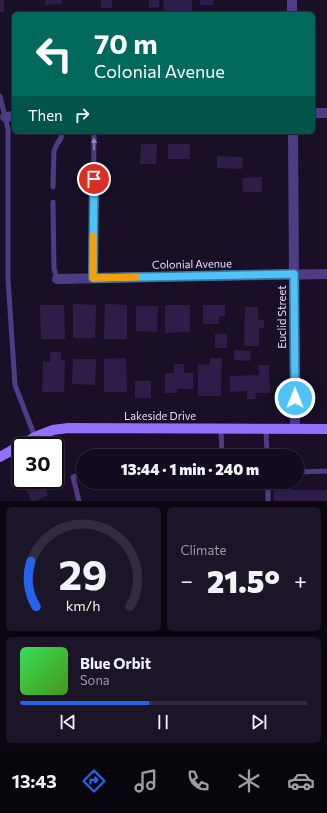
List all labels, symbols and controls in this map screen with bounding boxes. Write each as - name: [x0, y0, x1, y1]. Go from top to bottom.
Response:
- text: 70 m: [94, 26, 158, 60]
- icon: left: [28, 28, 80, 80]
- text: Colonial Avenue: [94, 60, 225, 82]
- icon: right: [71, 104, 93, 126]
- text: Then: [28, 106, 63, 124]
- one-way arrow: [91, 137, 97, 150]
- pin: [77, 162, 111, 196]
- icon: arrive: [83, 168, 105, 190]
- street label: Colonial Avenue: [152, 256, 232, 271]
- street label: Euclid Street: [275, 285, 288, 349]
- position arrow: [274, 377, 316, 419]
- street label: Lakeside Drive: [124, 409, 196, 422]
- speed limit sign: 30: [12, 437, 64, 489]
- text: 13:44 · 1 min · 240 m: [121, 460, 259, 478]
- text: Climate: [181, 542, 226, 558]
- text: 29: [59, 548, 108, 599]
- text: 21.5°: [207, 562, 280, 599]
- text: −: [181, 567, 193, 594]
- text: +: [294, 567, 307, 594]
- text: km/h: [66, 596, 101, 614]
- text: Blue Orbit: [80, 654, 151, 672]
- text: Sona: [80, 672, 110, 688]
- icon: previous: [57, 711, 79, 733]
- icon: pause: [152, 711, 174, 733]
- icon: next: [248, 711, 270, 733]
- icon: directions: [80, 767, 108, 795]
- icon: music: [132, 767, 160, 795]
- icon: phone: [184, 767, 212, 795]
- icon: climate: [235, 767, 263, 795]
- icon: car: [287, 767, 315, 795]
- text: 13:43: [12, 770, 57, 792]

